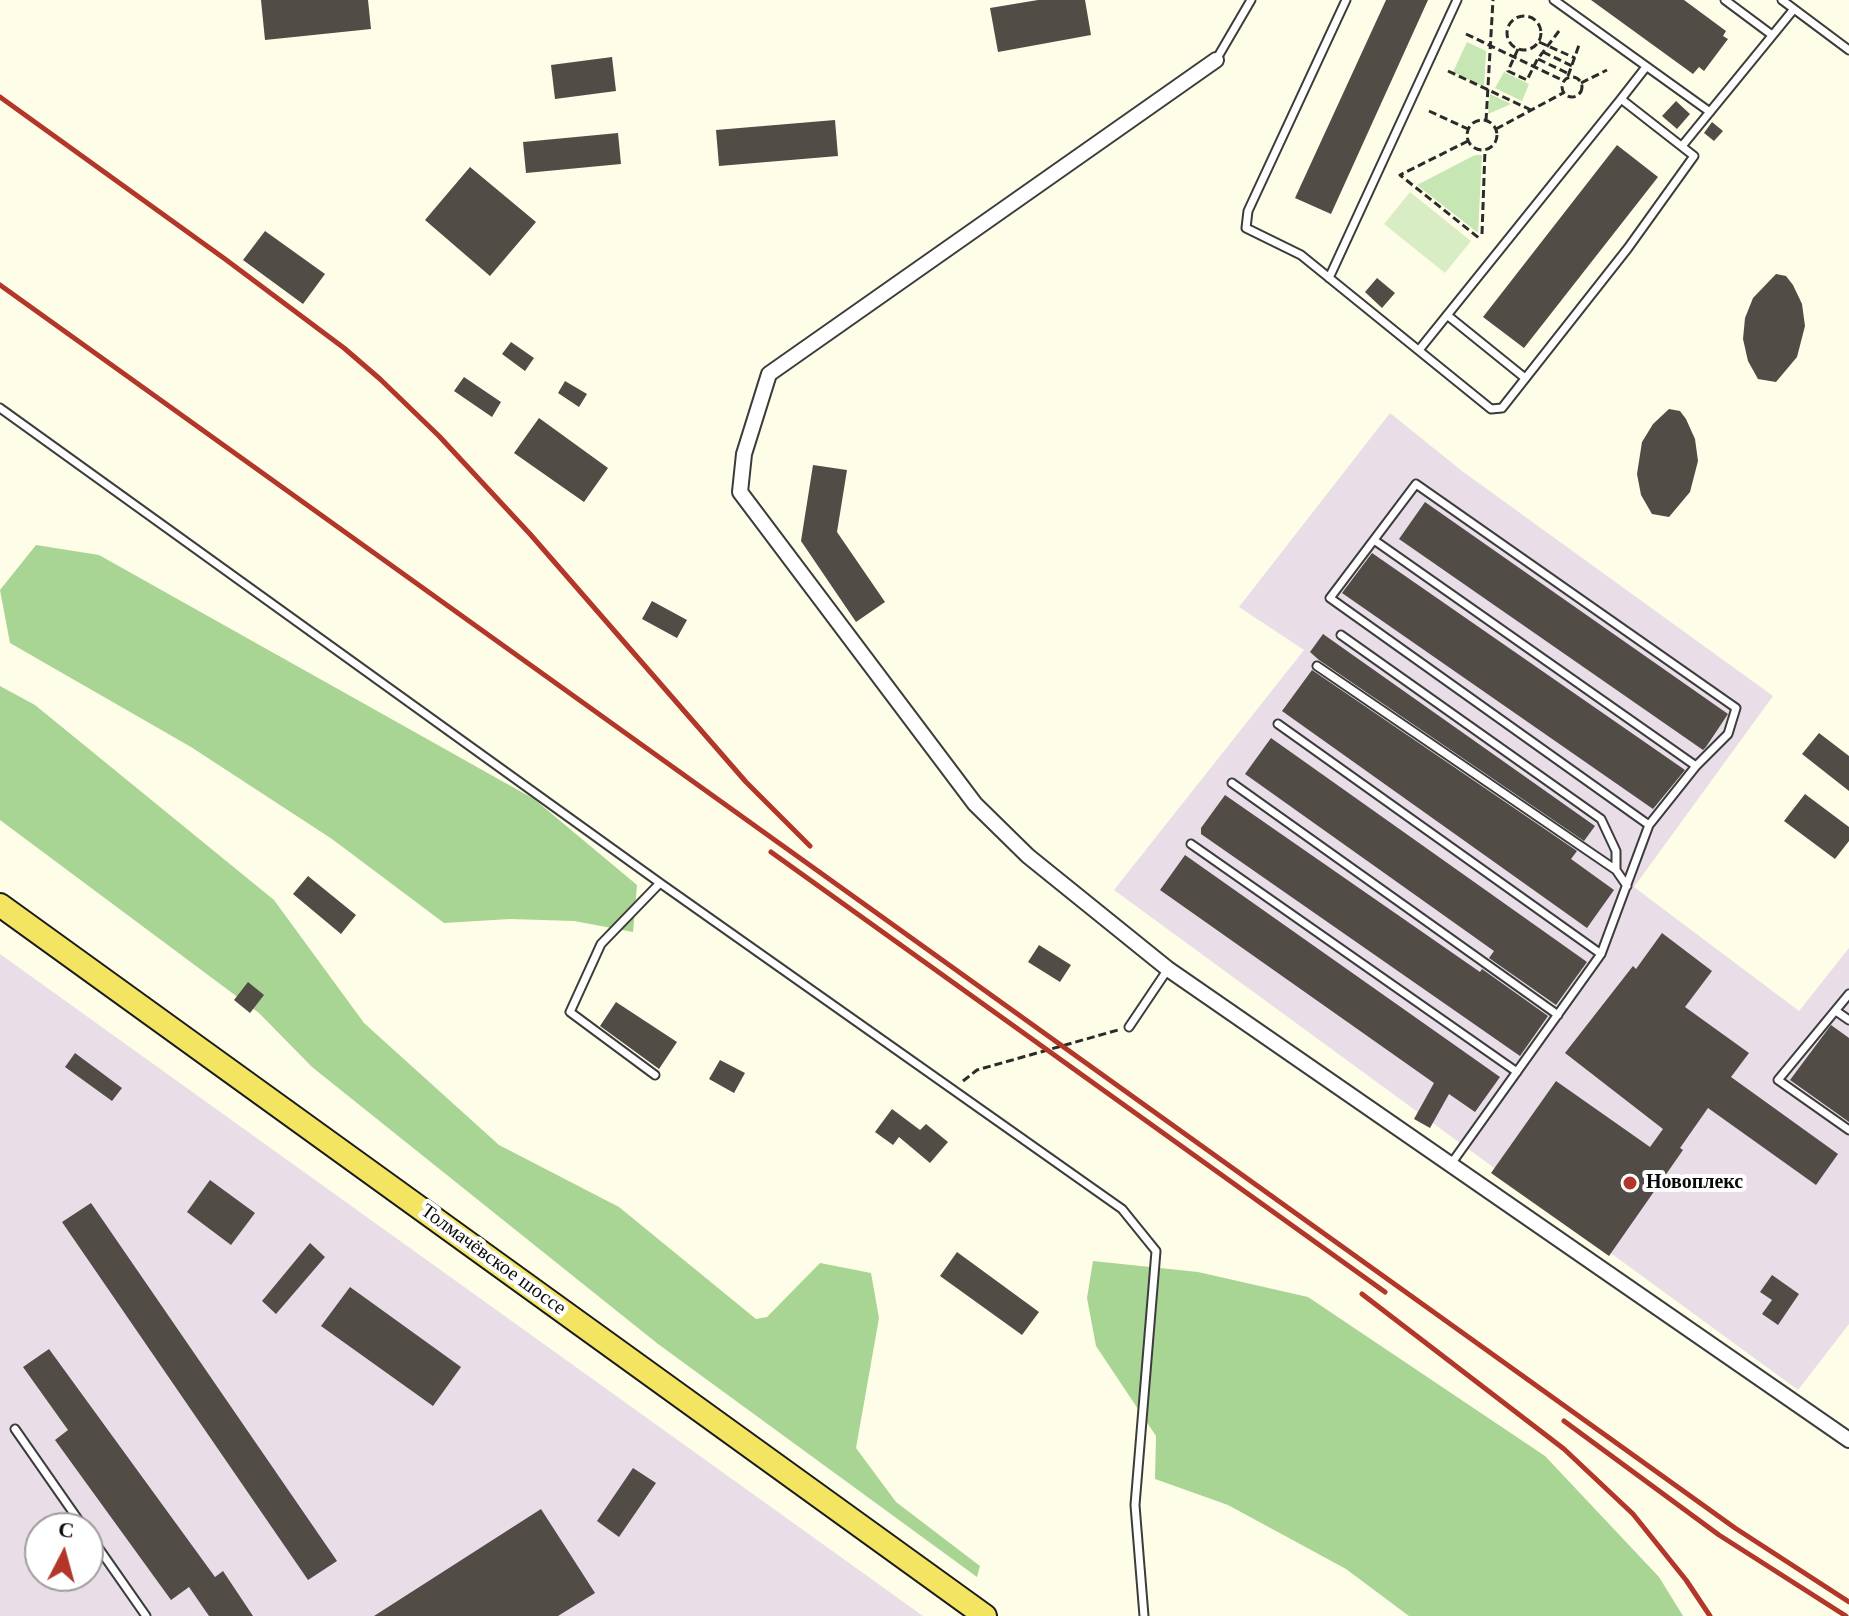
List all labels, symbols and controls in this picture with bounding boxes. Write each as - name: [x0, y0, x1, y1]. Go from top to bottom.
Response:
- place label: Новоплекс: [1646, 1171, 1743, 1195]
- marker: Новоплекс: [1621, 1174, 1639, 1192]
- street label: Толмачёвское шоссе: [416, 1199, 570, 1321]
- north arrow: [24, 1512, 104, 1592]
- text: С: [57, 1516, 76, 1543]

